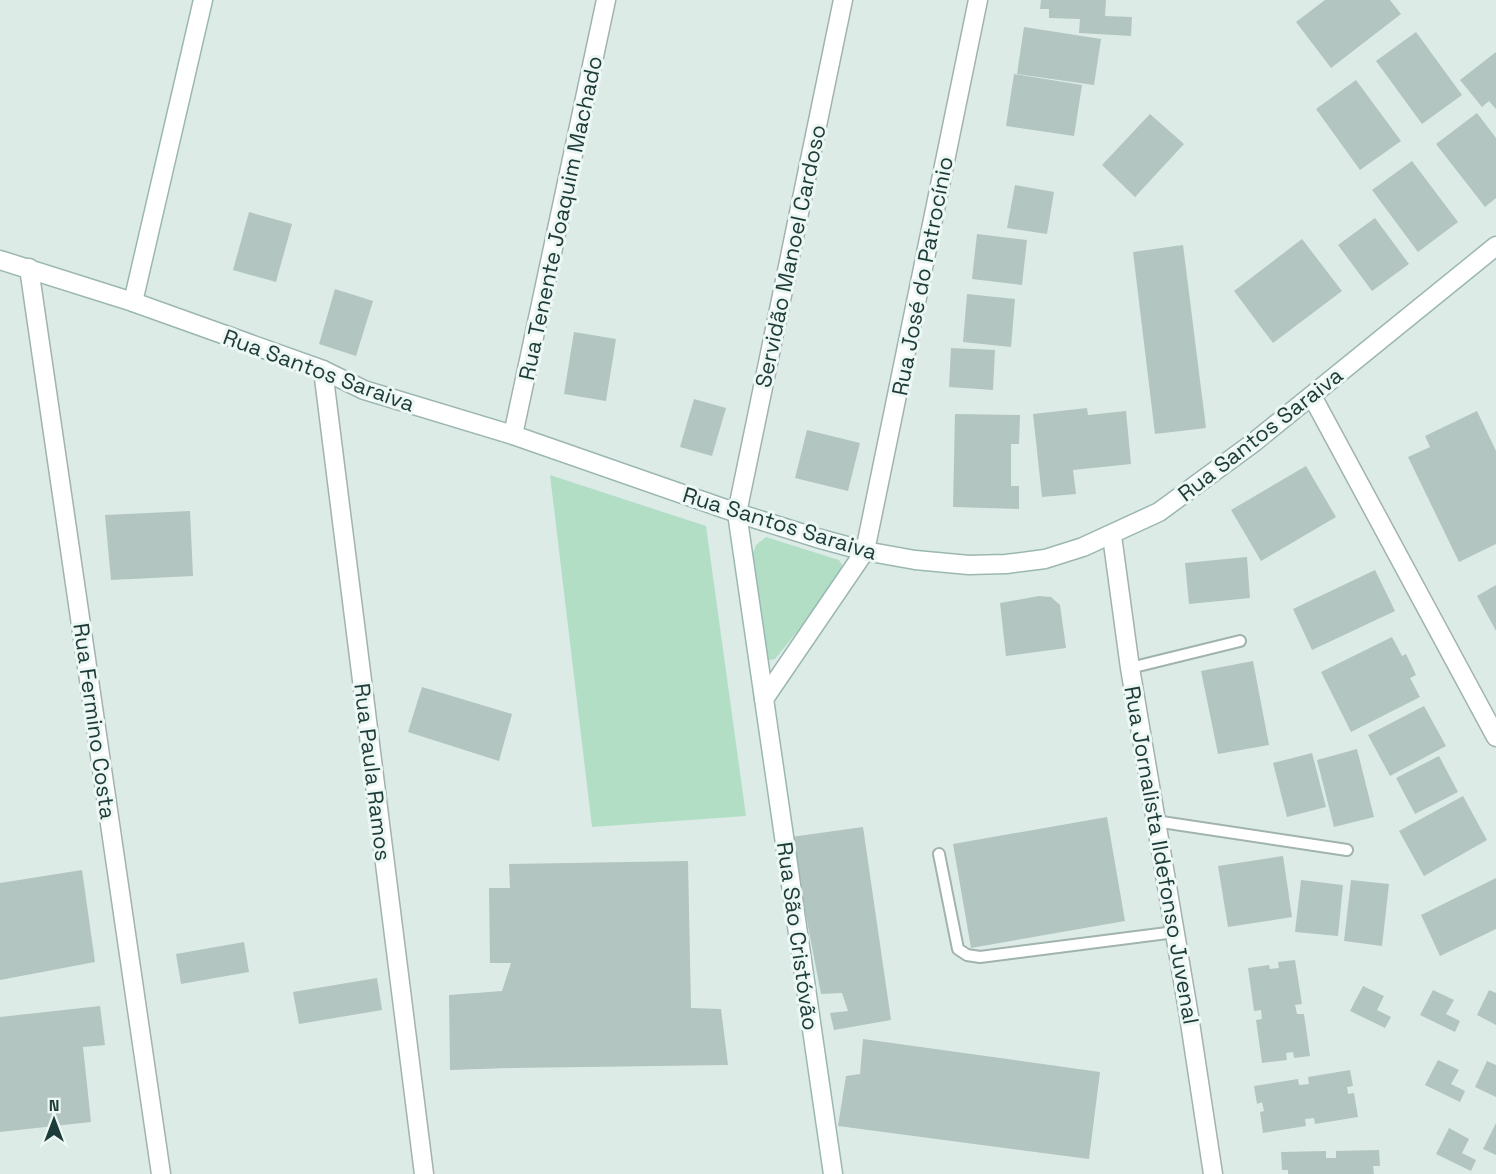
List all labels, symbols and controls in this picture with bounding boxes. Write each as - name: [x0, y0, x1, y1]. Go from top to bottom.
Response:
- street label: Rua Tenente Joaquim Machado: [512, 53, 608, 383]
- street label: Servidão Manoel Cardoso: [748, 122, 832, 390]
- street label: Rua José do Patrocínio: [885, 154, 959, 398]
- street label: Rua Santos Saraiva: [219, 322, 419, 418]
- street label: Rua Santos Saraiva: [1172, 361, 1348, 507]
- street label: Rua Santos Saraiva: [679, 480, 881, 566]
- street label: Rua Fermino Costa: [67, 621, 123, 821]
- street label: Rua Paula Ramos: [348, 682, 398, 862]
- street label: Rua Jornalista Ildefonso Juvenal: [1118, 684, 1206, 1026]
- street label: Rua São Cristóvão: [771, 840, 825, 1032]
- north arrow: [24, 1090, 84, 1150]
- text: N: [49, 1095, 59, 1116]

